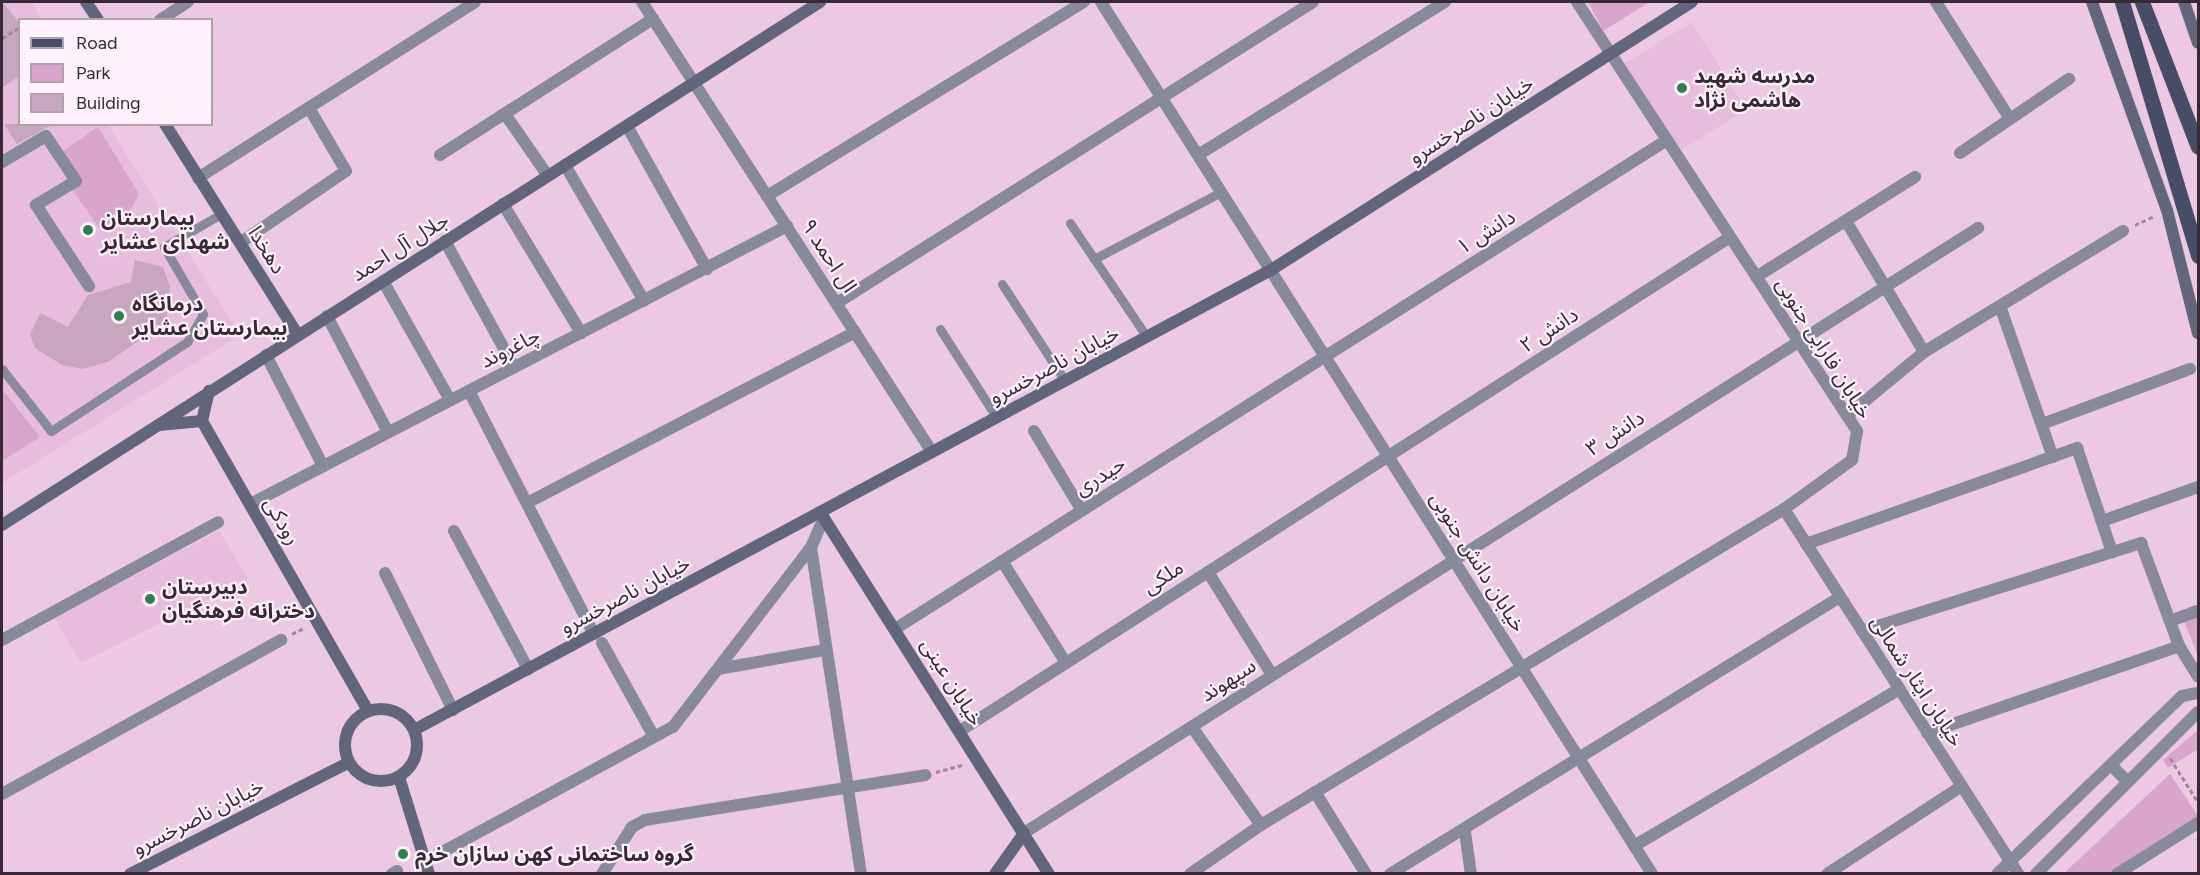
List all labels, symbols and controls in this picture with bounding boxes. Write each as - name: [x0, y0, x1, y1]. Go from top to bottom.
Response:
- legend: [18, 18, 213, 126]
- text: Road: [76, 32, 117, 54]
- text: Park: [76, 62, 110, 84]
- place label: مدرسه شهید ه‍اشمی نژاد: [1694, 63, 1815, 113]
- street label: خیابان ناصرخسرو: [1404, 70, 1538, 170]
- marker: مدرسه شهید ه‍اشمی نژاد: [1675, 81, 1689, 95]
- text: Building: [76, 92, 141, 114]
- street label: دانش ۱: [1452, 204, 1520, 260]
- place label: بیمارستان شهدای عشایر: [101, 205, 230, 255]
- street label: جلال آل احمد: [347, 207, 453, 287]
- street label: ال احمد ۹: [796, 214, 862, 298]
- marker: بیمارستان شهدای عشایر: [79, 221, 97, 239]
- street label: دهخدا: [243, 221, 291, 279]
- street label: خیابان فارابی جنوبی: [1770, 273, 1878, 423]
- place label: درمانگاه بیمارستان عشایر: [132, 291, 288, 341]
- street label: دانش ۲: [1515, 302, 1583, 358]
- marker: درمانگاه بیمارستان عشایر: [110, 307, 128, 325]
- street label: خیابان ناصرخسرو: [985, 320, 1123, 410]
- street label: چاغروند: [476, 322, 544, 374]
- street label: دانش ۳: [1581, 405, 1649, 461]
- street label: حیدری: [1070, 451, 1130, 501]
- street label: خیابان دانش جنوبی: [1425, 487, 1531, 637]
- street label: رودکی: [258, 493, 306, 549]
- street label: خیابان ناصرخسرو: [556, 550, 694, 640]
- street label: ملکی: [1138, 555, 1188, 599]
- place label: دبیرستان دخترانه فرهنگیان: [162, 574, 315, 624]
- marker: دبیرستان دخترانه فرهنگیان: [143, 592, 157, 606]
- street label: خیابان ایثار شمالی: [1865, 611, 1969, 751]
- street label: خیابان عینی: [915, 633, 989, 731]
- street label: سپهوند: [1195, 653, 1261, 707]
- street label: خیابان ناصرخسرو: [128, 773, 268, 861]
- place label: گروه ساختمانی کهن سازان خرم: [415, 841, 694, 867]
- marker: گروه ساختمانی کهن سازان خرم: [396, 847, 410, 861]

